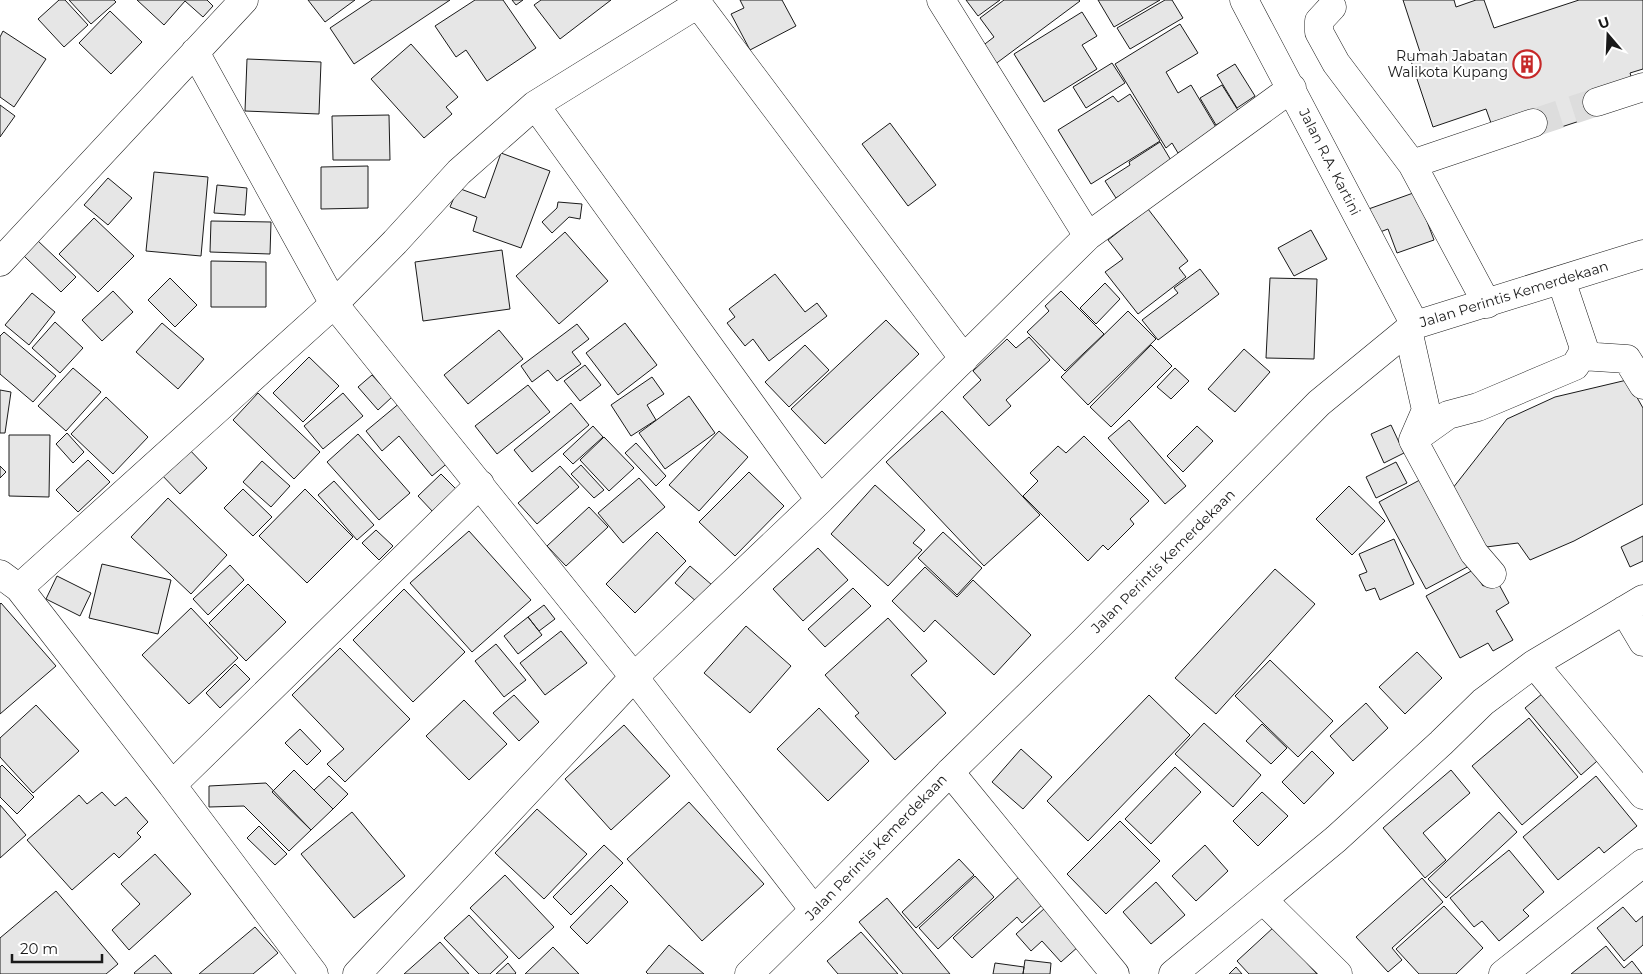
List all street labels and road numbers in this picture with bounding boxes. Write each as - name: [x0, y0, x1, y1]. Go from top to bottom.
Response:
- street label: Jalan R.A. Kartini: [1295, 105, 1365, 219]
- street label: Jalan Perintis Kemerdekaan: [1416, 257, 1611, 332]
- street label: Jalan Perintis Kemerdekaan: [1086, 485, 1239, 638]
- street label: Jalan Perintis Kemerdekaan: [801, 770, 951, 925]

